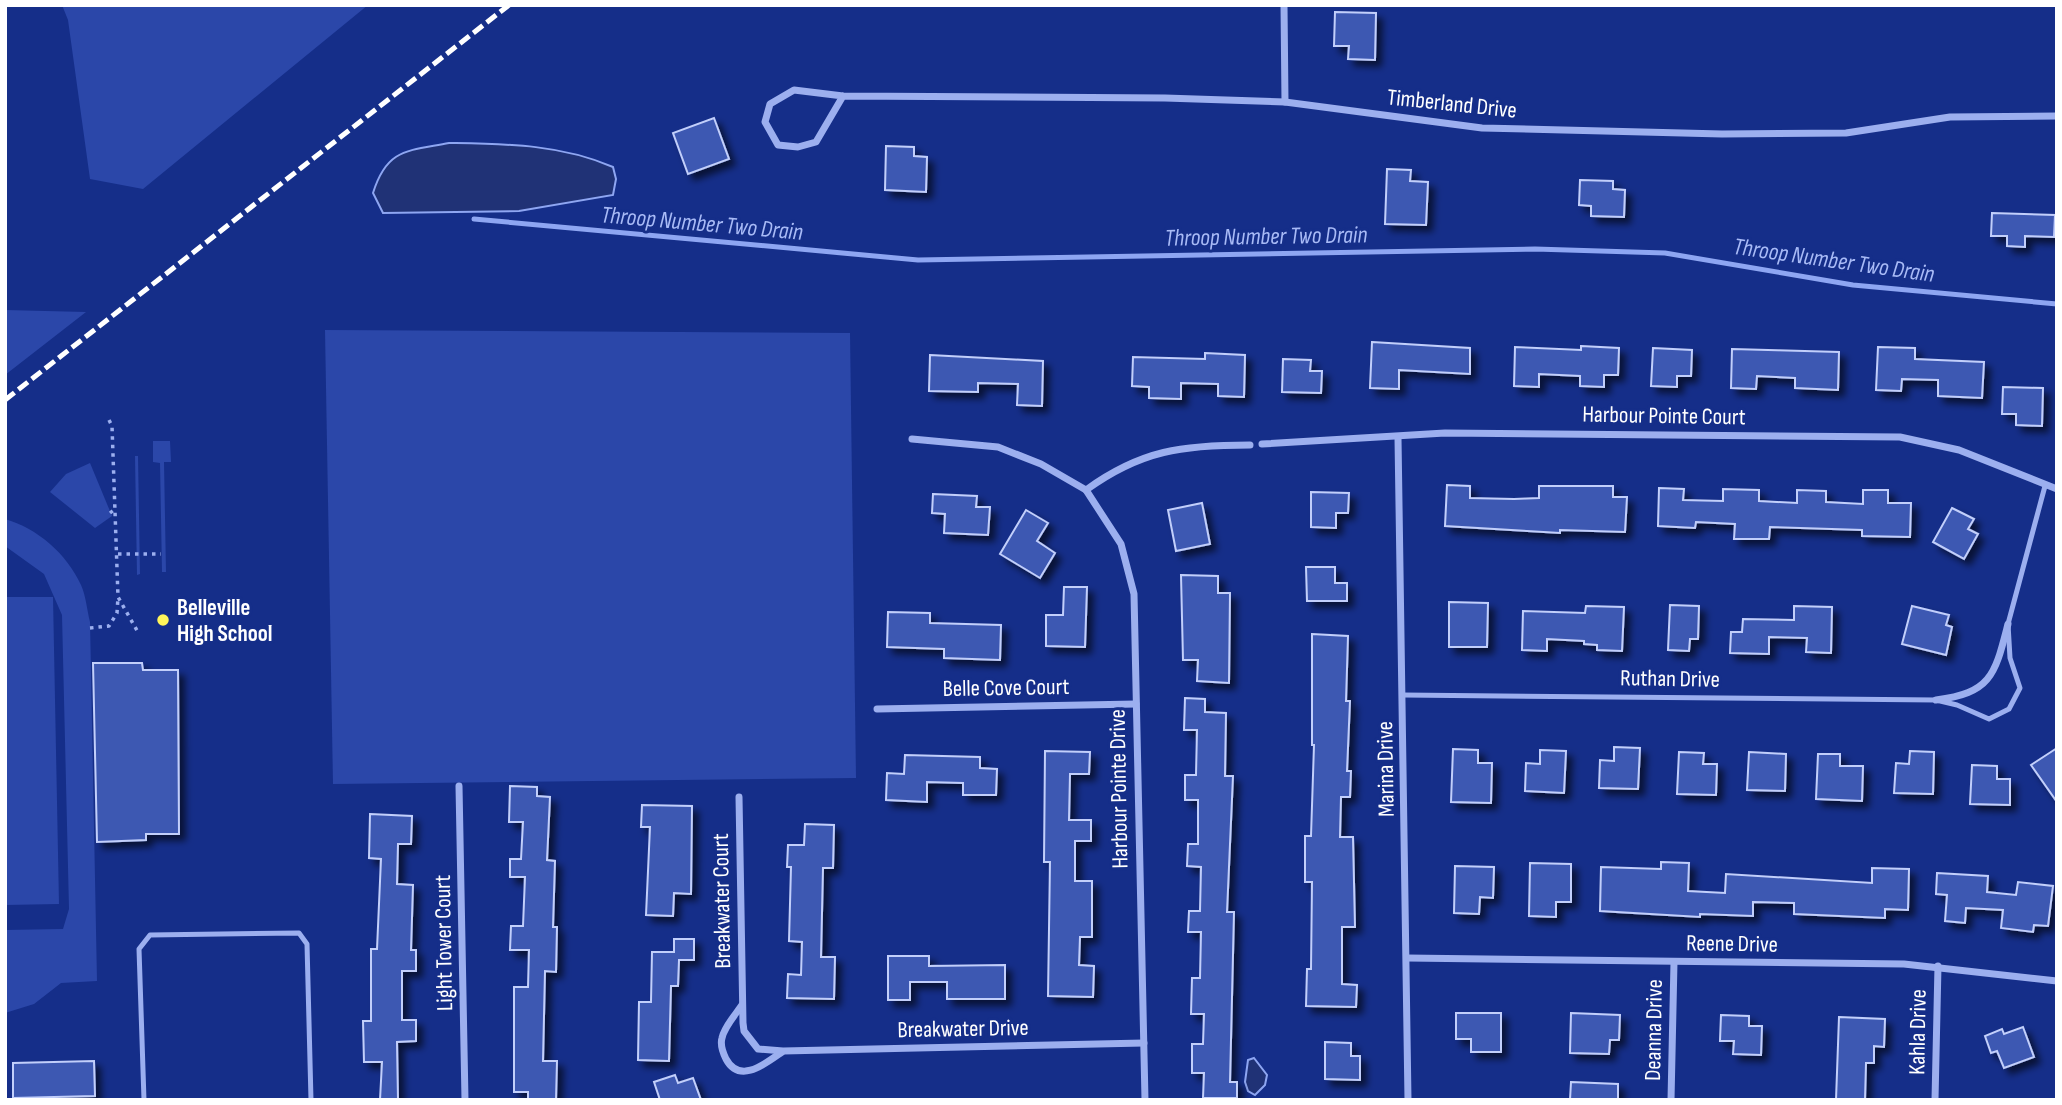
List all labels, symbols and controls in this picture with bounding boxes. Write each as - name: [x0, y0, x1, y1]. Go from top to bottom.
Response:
- street label: Timberland Drive: [1386, 83, 1518, 125]
- water label: Throop Number Two Drain: [600, 200, 804, 247]
- water label: Throop Number Two Drain: [1164, 220, 1368, 253]
- water label: Throop Number Two Drain: [1732, 232, 1936, 289]
- street label: Harbour Pointe Court: [1582, 401, 1746, 431]
- place label: Belleville High School: [177, 594, 272, 648]
- marker: Belleville High School: [155, 612, 171, 628]
- street label: Ruthan Drive: [1620, 664, 1720, 694]
- street label: Belle Cove Court: [942, 673, 1070, 703]
- street label: Harbour Pointe Drive: [1104, 709, 1134, 869]
- street label: Marina Drive: [1371, 721, 1401, 817]
- street label: Breakwater Court: [707, 833, 737, 969]
- street label: Light Tower Court: [429, 875, 459, 1011]
- street label: Reene Drive: [1686, 929, 1778, 959]
- street label: Deanna Drive: [1639, 979, 1669, 1081]
- street label: Kahla Drive: [1903, 989, 1933, 1075]
- street label: Breakwater Drive: [897, 1014, 1029, 1044]

